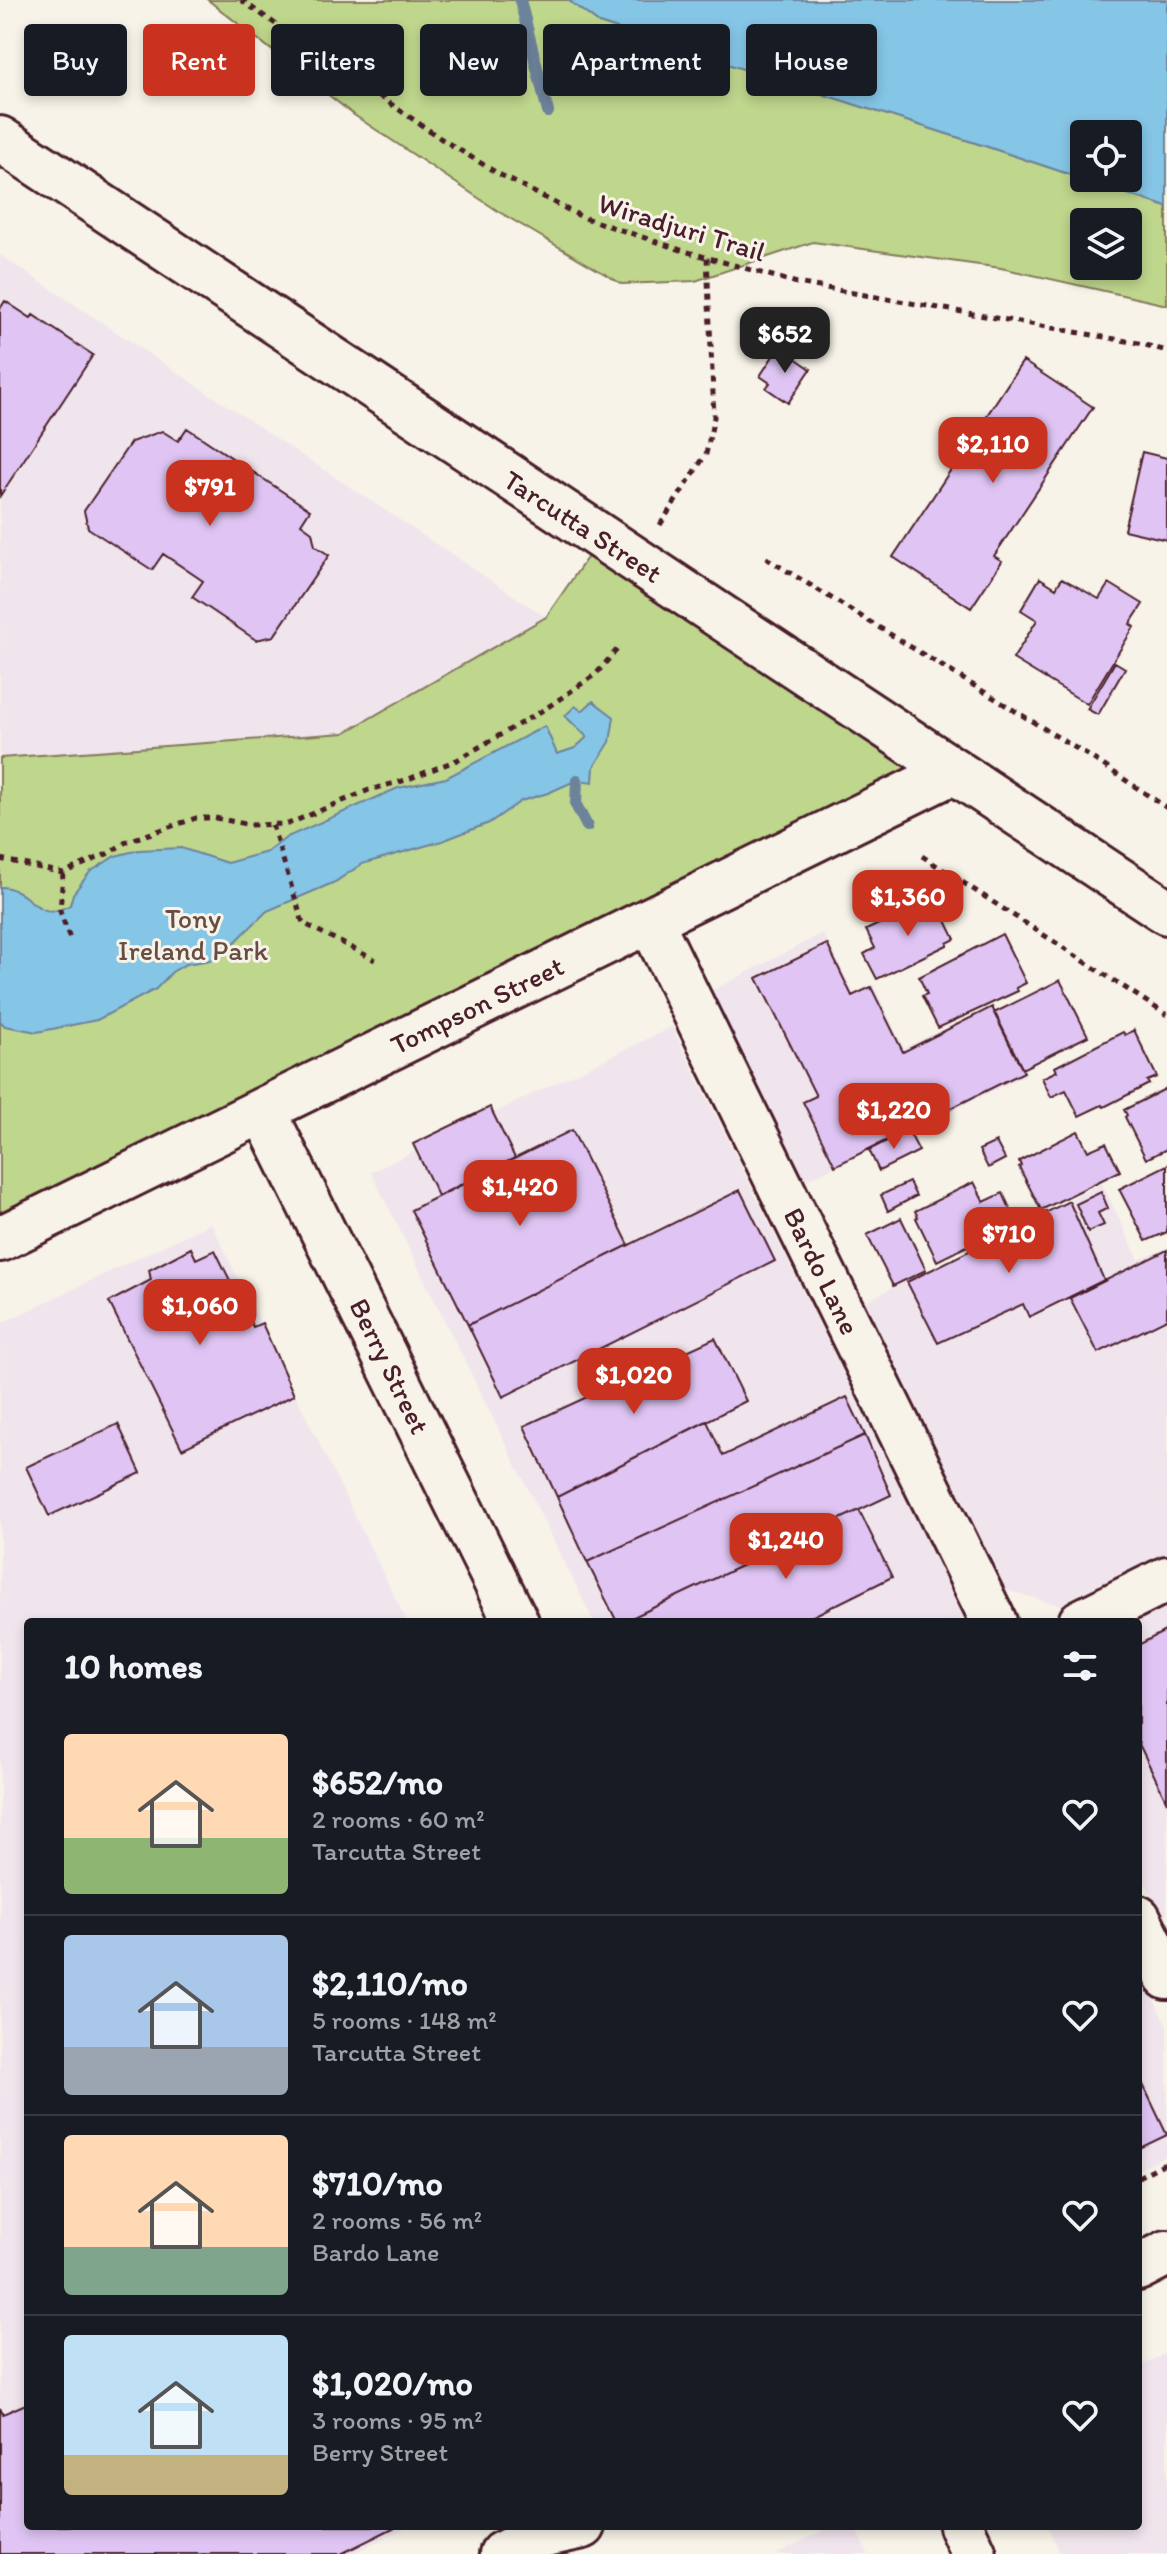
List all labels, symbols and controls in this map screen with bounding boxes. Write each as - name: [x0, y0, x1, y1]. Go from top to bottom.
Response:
- chip: Buy: [24, 24, 127, 96]
- chip: Rent: [143, 24, 255, 96]
- chip: Filters: [271, 24, 404, 96]
- chip: New: [420, 24, 527, 96]
- chip: Apartment: [543, 24, 730, 96]
- chip: House: [746, 24, 877, 96]
- map controls: [1070, 120, 1142, 280]
- button: locate: [1070, 120, 1142, 192]
- street label: Wiradjuri Trail: [594, 185, 770, 269]
- button: layers: [1070, 208, 1142, 280]
- pin: $652: [738, 307, 832, 375]
- text: $652: [758, 317, 812, 349]
- pin: $2,110: [928, 417, 1058, 485]
- text: $2,110: [956, 427, 1030, 459]
- pin: $791: [163, 460, 257, 528]
- street label: Tarcutta Street: [497, 462, 669, 590]
- text: $791: [184, 470, 236, 502]
- pin: $1,360: [843, 870, 973, 938]
- text: $1,360: [870, 880, 946, 912]
- park label: Tony Ireland Park: [118, 901, 268, 967]
- street label: Tompson Street: [385, 948, 569, 1062]
- pin: $1,220: [829, 1083, 959, 1151]
- text: $1,220: [857, 1093, 931, 1125]
- pin: $1,420: [455, 1160, 585, 1228]
- text: $1,420: [482, 1170, 558, 1202]
- street label: Bardo Lane: [777, 1202, 867, 1340]
- pin: $710: [962, 1207, 1056, 1275]
- text: $710: [982, 1217, 1036, 1249]
- pin: $1,060: [135, 1279, 265, 1347]
- text: $1,060: [161, 1289, 239, 1321]
- street label: Berry Street: [343, 1293, 437, 1439]
- pin: $1,020: [569, 1348, 699, 1416]
- text: $1,020: [595, 1358, 673, 1390]
- pin: $1,240: [721, 1513, 851, 1581]
- text: $1,240: [748, 1523, 824, 1555]
- icon: filters: [1058, 1644, 1102, 1688]
- text: 10 homes: [64, 1646, 203, 1687]
- text: $652/mo: [312, 1762, 443, 1803]
- icon: home: [128, 1766, 224, 1862]
- icon: heart: [1058, 1792, 1102, 1836]
- text: 2 rooms · 60 m²: [312, 1803, 485, 1835]
- text: Tarcutta Street: [312, 1835, 481, 1867]
- text: $2,110/mo: [312, 1963, 468, 2004]
- icon: home: [128, 1967, 224, 2063]
- icon: heart: [1058, 1993, 1102, 2037]
- text: 5 rooms · 148 m²: [312, 2004, 497, 2036]
- text: Tarcutta Street: [312, 2036, 481, 2068]
- text: $710/mo: [312, 2163, 443, 2204]
- icon: home: [128, 2167, 224, 2263]
- icon: heart: [1058, 2193, 1102, 2237]
- text: 2 rooms · 56 m²: [312, 2204, 482, 2236]
- text: Bardo Lane: [312, 2236, 439, 2268]
- text: $1,020/mo: [312, 2363, 473, 2404]
- icon: home: [128, 2367, 224, 2463]
- icon: heart: [1058, 2393, 1102, 2437]
- text: 3 rooms · 95 m²: [312, 2404, 483, 2436]
- text: Berry Street: [312, 2436, 448, 2468]

